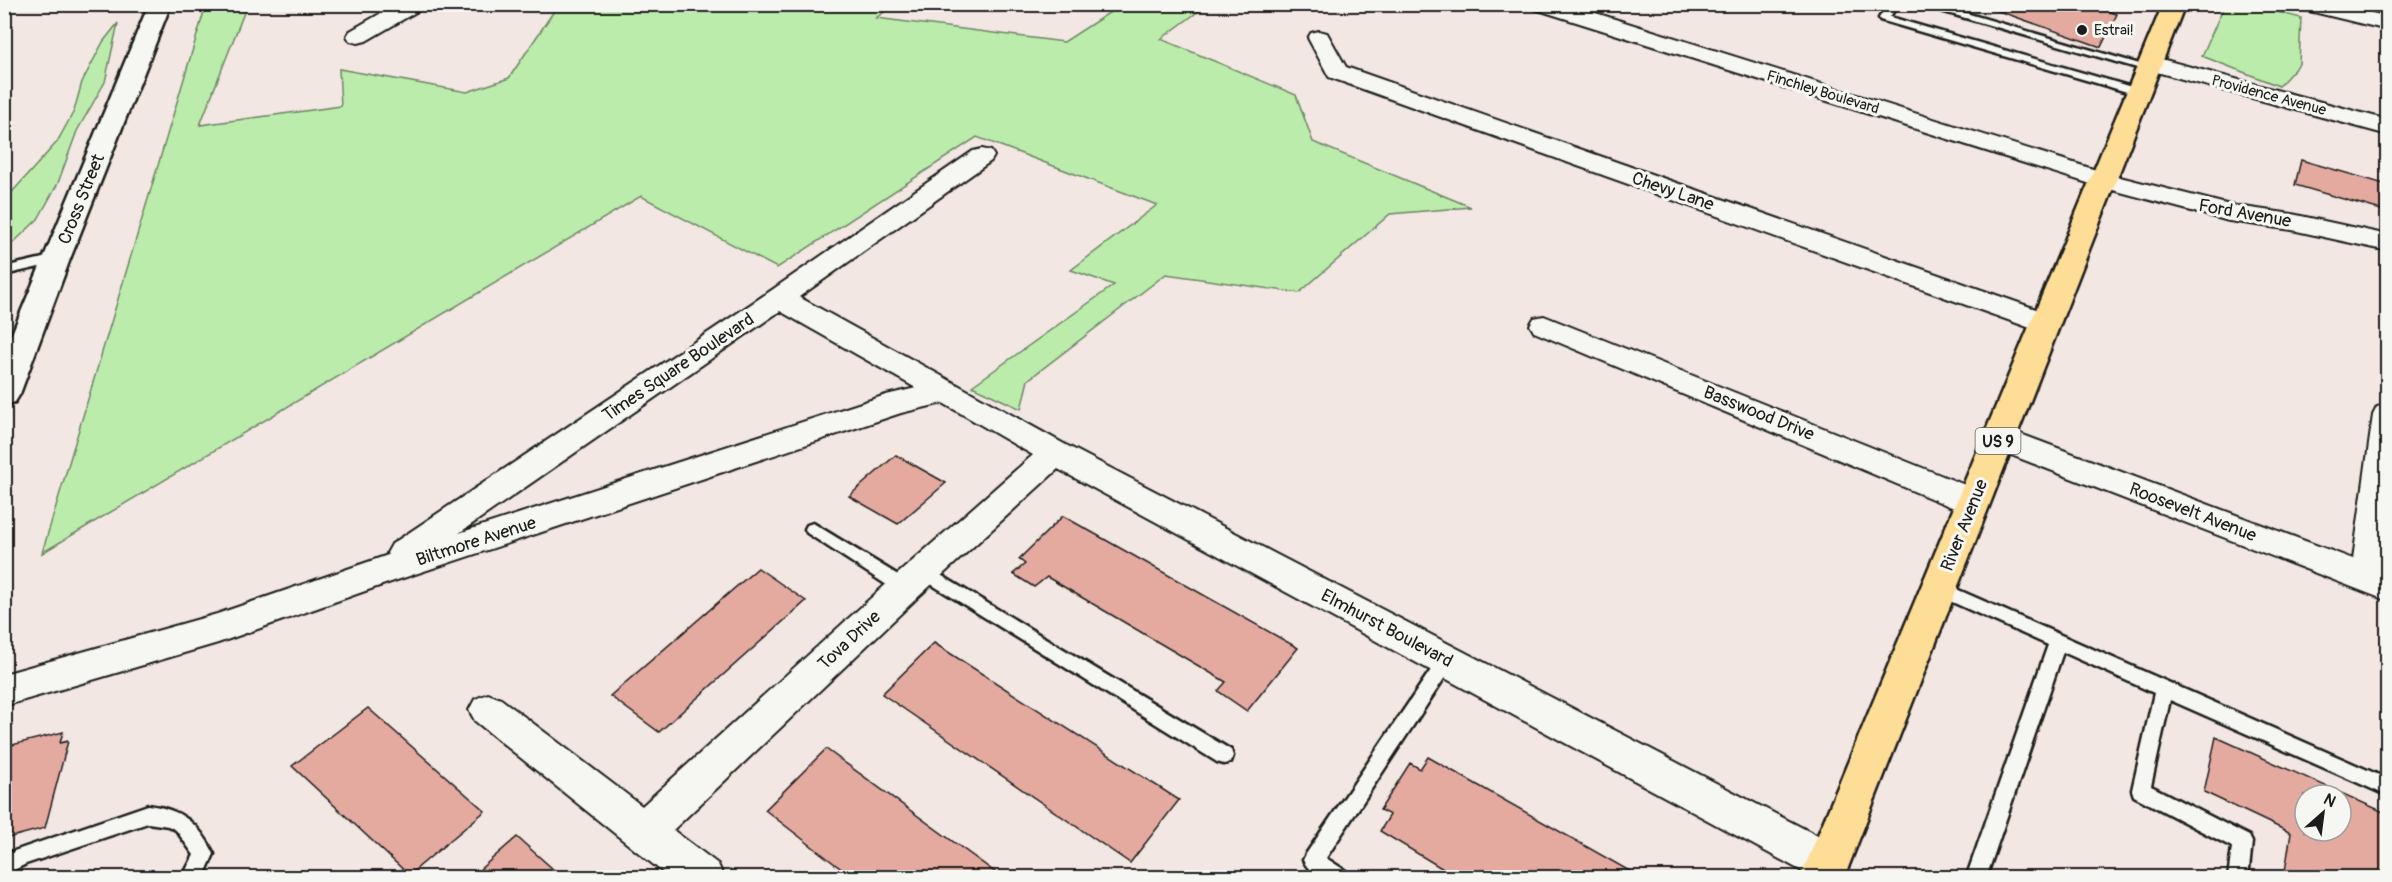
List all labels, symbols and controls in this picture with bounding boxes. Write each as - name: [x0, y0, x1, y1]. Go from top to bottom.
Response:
- place label: Estrai!: [2094, 21, 2134, 40]
- marker: Estrai!: [2075, 23, 2089, 37]
- street label: Finchley Boulevard: [1764, 66, 1881, 119]
- street label: Providence Avenue: [2209, 71, 2329, 120]
- street label: Cross Street: [53, 150, 110, 248]
- street label: Chevy Lane: [1629, 167, 1717, 216]
- street label: Ford Avenue: [2197, 194, 2293, 233]
- street label: Times Square Boulevard: [598, 308, 759, 427]
- street label: Basswood Drive: [1700, 381, 1818, 446]
- road number: US 9: [1976, 428, 2020, 454]
- street label: River Avenue: [1936, 476, 1993, 574]
- street label: Roosevelt Avenue: [2126, 478, 2260, 547]
- street label: Biltmore Avenue: [413, 511, 539, 572]
- street label: Elmhurst Boulevard: [1317, 584, 1457, 673]
- street label: Tova Drive: [813, 605, 886, 675]
- north arrow: [2293, 783, 2353, 843]
- text: N: [2320, 789, 2339, 812]

